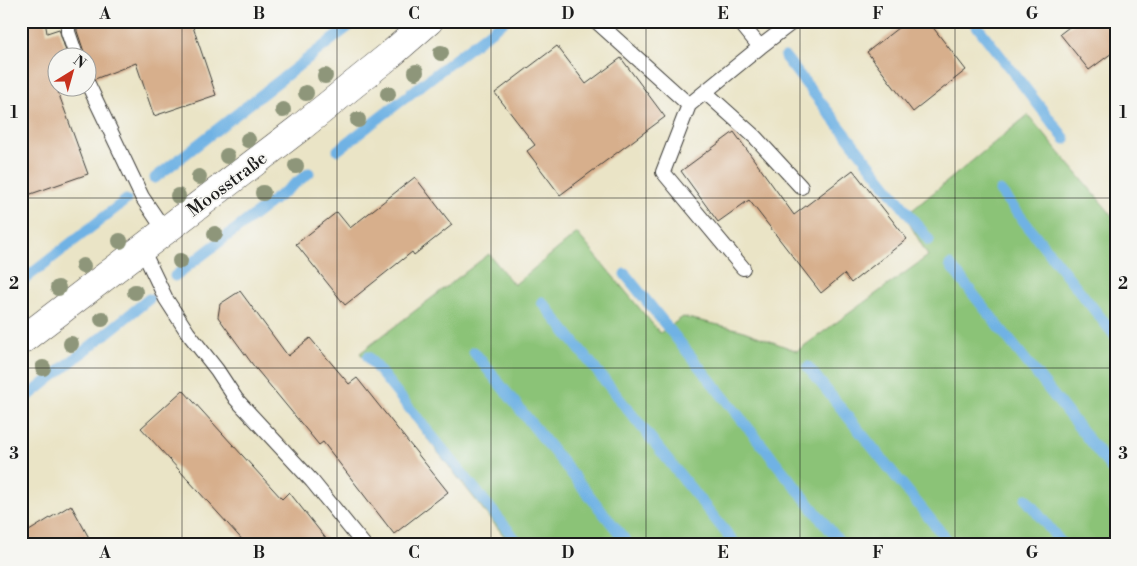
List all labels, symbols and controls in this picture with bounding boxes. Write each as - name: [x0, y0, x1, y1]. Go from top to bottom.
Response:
- text: A: [98, 4, 111, 24]
- text: B: [253, 4, 265, 24]
- text: C: [408, 4, 420, 24]
- text: D: [562, 4, 575, 24]
- text: E: [717, 4, 729, 24]
- text: F: [872, 4, 884, 24]
- text: G: [1026, 4, 1039, 24]
- north arrow: [48, 48, 98, 98]
- text: N: [69, 52, 89, 73]
- text: 1: [10, 103, 18, 123]
- text: 1: [1119, 103, 1127, 123]
- street label: Moosstraße: [183, 147, 272, 222]
- text: 2: [9, 274, 19, 294]
- text: 2: [1118, 274, 1128, 294]
- text: 3: [9, 444, 19, 464]
- text: 3: [1118, 444, 1128, 464]
- text: A: [98, 543, 111, 563]
- text: B: [253, 543, 265, 563]
- text: C: [408, 543, 420, 563]
- text: D: [562, 543, 575, 563]
- text: E: [717, 543, 729, 563]
- text: F: [872, 543, 884, 563]
- text: G: [1026, 543, 1039, 563]

